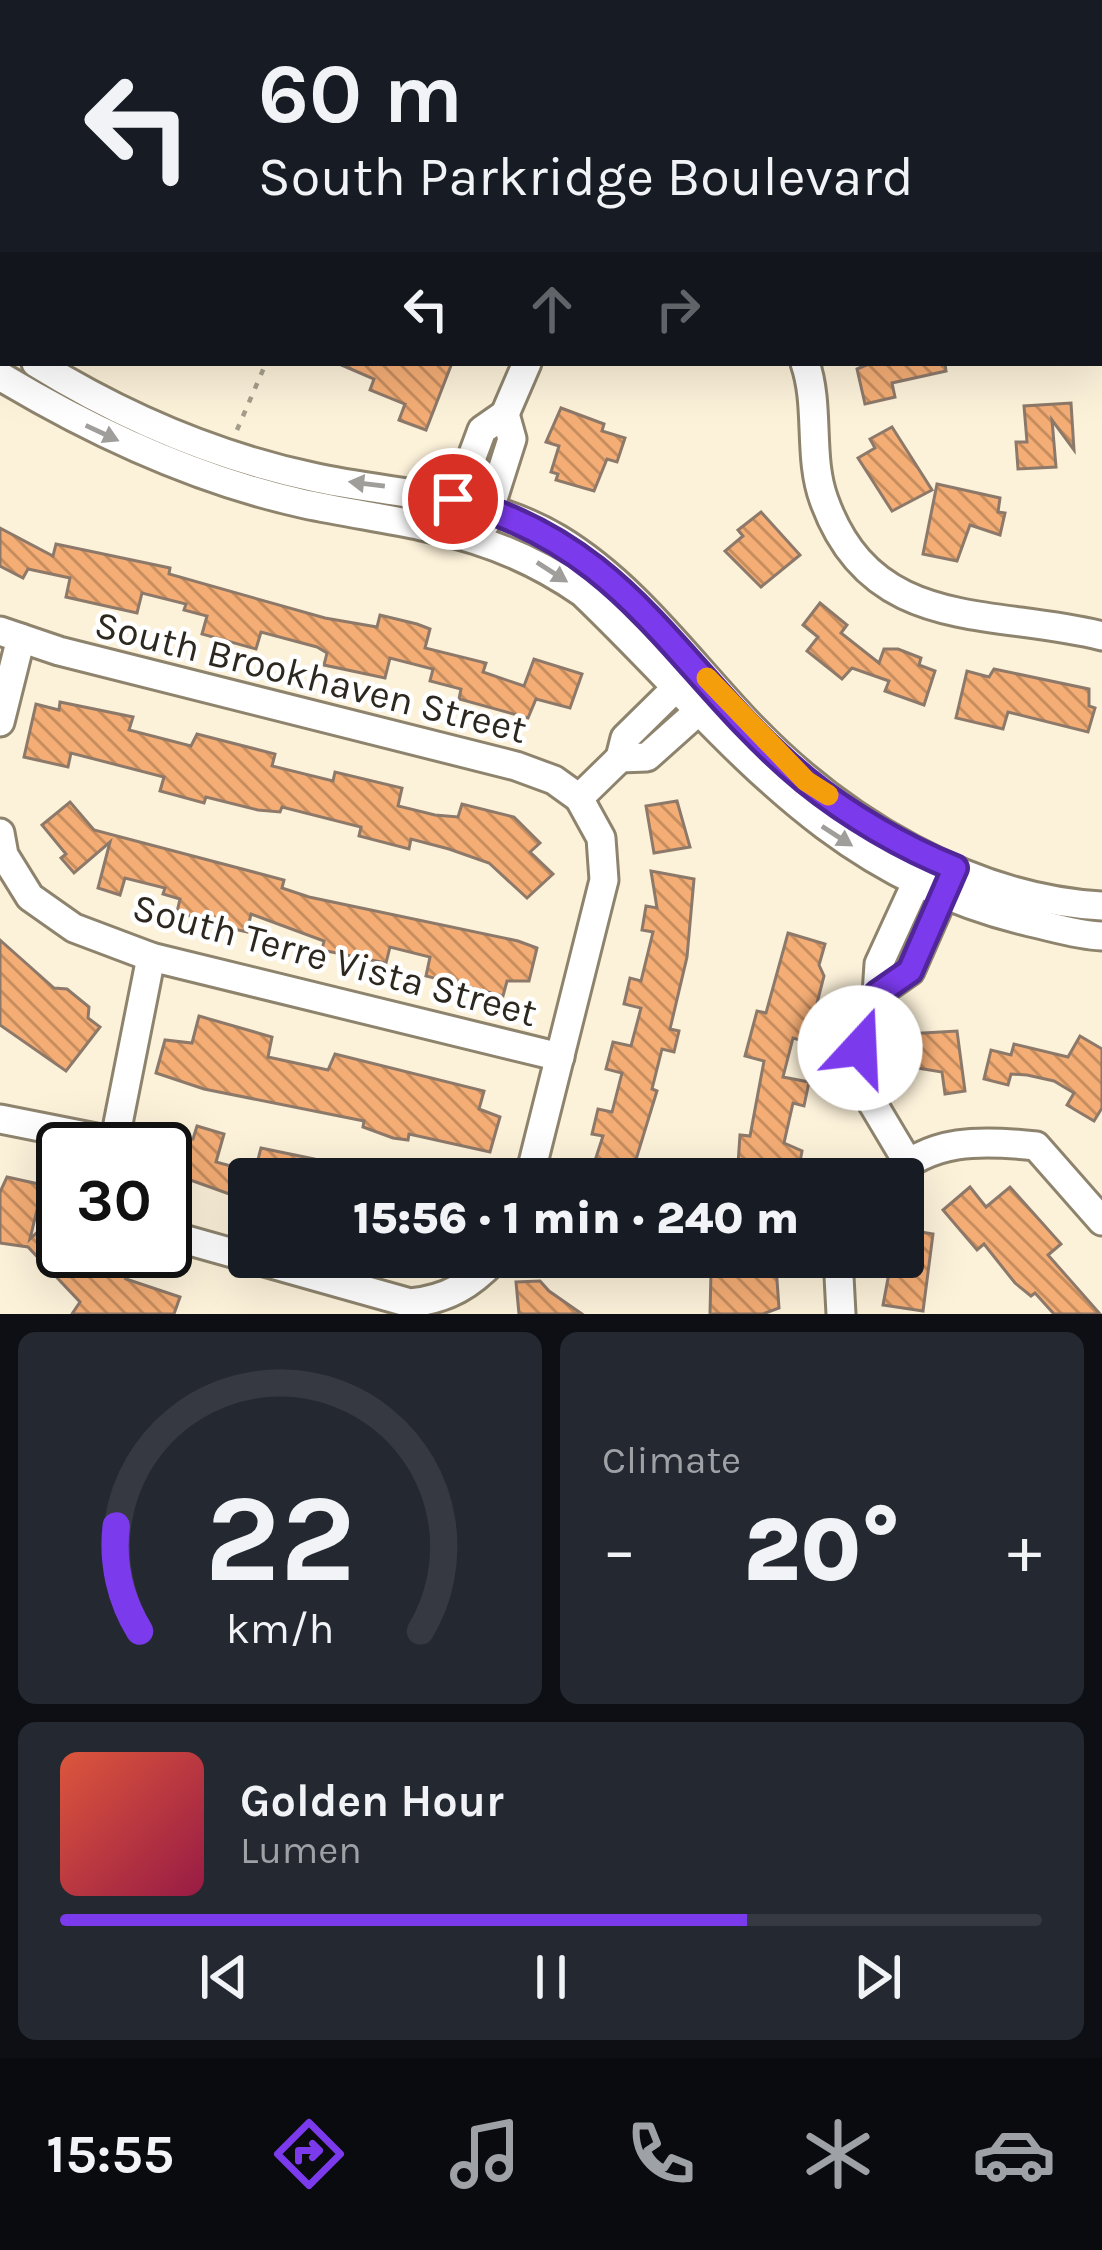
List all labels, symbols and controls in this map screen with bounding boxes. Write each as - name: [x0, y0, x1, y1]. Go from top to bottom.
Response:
- text: 60 m: [258, 45, 463, 143]
- icon: left: [60, 48, 216, 204]
- text: South Parkridge Boulevard: [258, 145, 914, 209]
- icon: left: [393, 276, 459, 342]
- icon: ahead: [519, 276, 585, 342]
- icon: right: [645, 276, 711, 342]
- one-way arrow: [85, 423, 120, 443]
- pin: [402, 448, 504, 550]
- icon: arrive: [420, 466, 486, 532]
- one-way arrow: [348, 475, 385, 494]
- one-way arrow: [535, 561, 568, 583]
- street label: South Brookhaven Street: [90, 601, 531, 753]
- one-way arrow: [821, 824, 854, 846]
- street label: South Terre Vista Street: [128, 884, 542, 1036]
- position arrow: [797, 985, 923, 1111]
- speed limit sign: 30: [36, 1122, 192, 1278]
- text: 15:56 · 1 min · 240 m: [353, 1192, 799, 1244]
- text: Climate: [602, 1437, 741, 1483]
- text: 22: [204, 1466, 356, 1611]
- text: 20°: [744, 1497, 900, 1603]
- text: −: [602, 1511, 637, 1589]
- text: +: [1007, 1511, 1042, 1589]
- text: km/h: [226, 1604, 334, 1654]
- text: Golden Hour: [240, 1775, 504, 1827]
- text: Lumen: [240, 1827, 362, 1873]
- icon: previous: [191, 1944, 257, 2010]
- icon: pause: [518, 1944, 584, 2010]
- icon: next: [845, 1944, 911, 2010]
- icon: directions: [267, 2112, 351, 2196]
- icon: music: [443, 2112, 527, 2196]
- icon: phone: [619, 2112, 703, 2196]
- icon: climate: [796, 2112, 880, 2196]
- icon: car: [972, 2112, 1056, 2196]
- text: 15:55: [46, 2122, 174, 2186]

